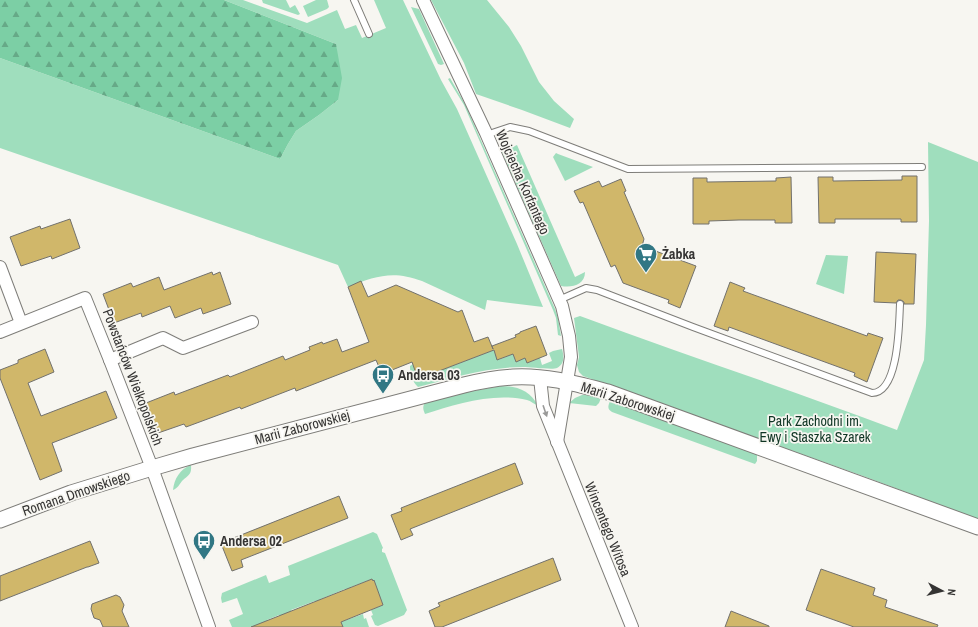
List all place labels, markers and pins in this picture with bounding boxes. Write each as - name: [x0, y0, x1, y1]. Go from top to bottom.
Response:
- supermarket icon: Żabka: [633, 241, 659, 274]
- place label: Żabka: [662, 245, 696, 263]
- bus stop icon: Andersa 03: [370, 362, 396, 395]
- place label: Andersa 03: [398, 366, 460, 384]
- bus stop icon: Andersa 02: [191, 528, 217, 561]
- place label: Andersa 02: [220, 532, 282, 550]

